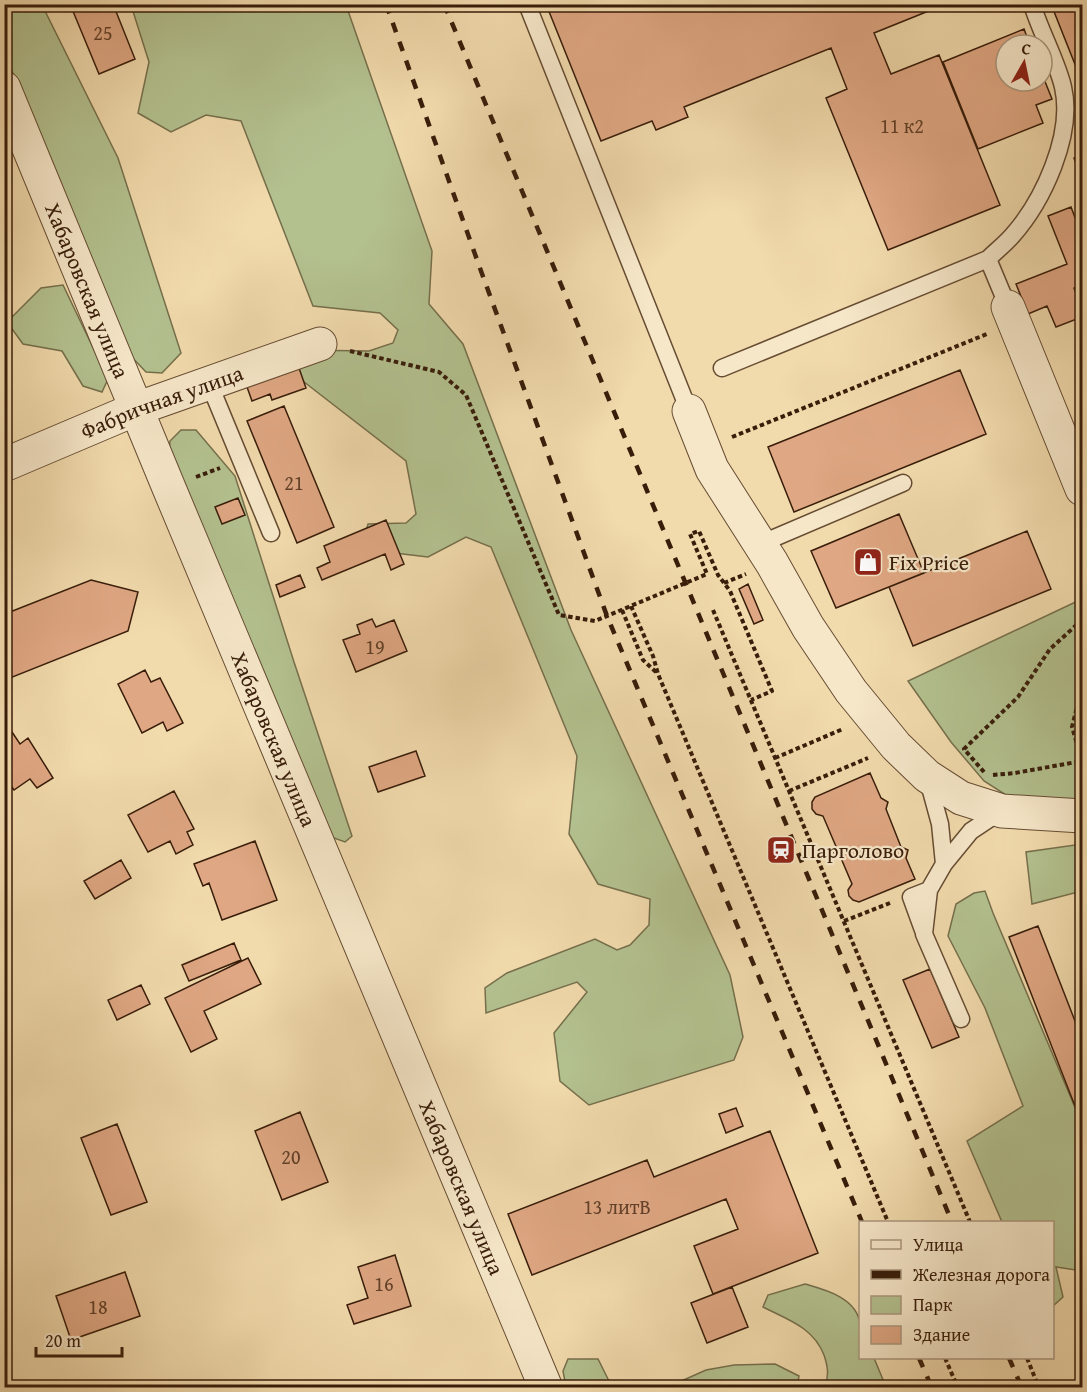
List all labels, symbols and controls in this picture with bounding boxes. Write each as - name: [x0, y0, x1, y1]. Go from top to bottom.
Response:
- house number: 25: [93, 18, 113, 47]
- north arrow: [994, 33, 1054, 93]
- text: С: [1020, 36, 1033, 61]
- house number: 11 к2: [880, 111, 924, 140]
- street label: Хабаровская улица: [37, 198, 138, 383]
- street label: Фабричная улица: [75, 356, 248, 447]
- house number: 21: [284, 468, 304, 497]
- shop icon: Fix Price: [852, 546, 884, 578]
- place label: Fix Price: [889, 546, 969, 578]
- house number: 19: [365, 632, 385, 661]
- street label: Хабаровская улица: [223, 647, 325, 832]
- station icon: Парголово: [765, 834, 797, 866]
- place label: Парголово: [802, 834, 904, 866]
- street label: Хабаровская улица: [411, 1095, 513, 1280]
- house number: 20: [281, 1142, 301, 1171]
- house number: 13 литВ: [583, 1192, 651, 1221]
- legend: [859, 1221, 1054, 1359]
- text: Улица: [913, 1231, 964, 1258]
- text: Железная дорога: [912, 1261, 1050, 1288]
- house number: 16: [374, 1269, 394, 1298]
- text: Парк: [913, 1291, 953, 1318]
- house number: 18: [88, 1292, 108, 1321]
- scale bar: [36, 1320, 122, 1358]
- text: Здание: [913, 1321, 970, 1348]
- text: 20 m: [45, 1327, 81, 1354]

